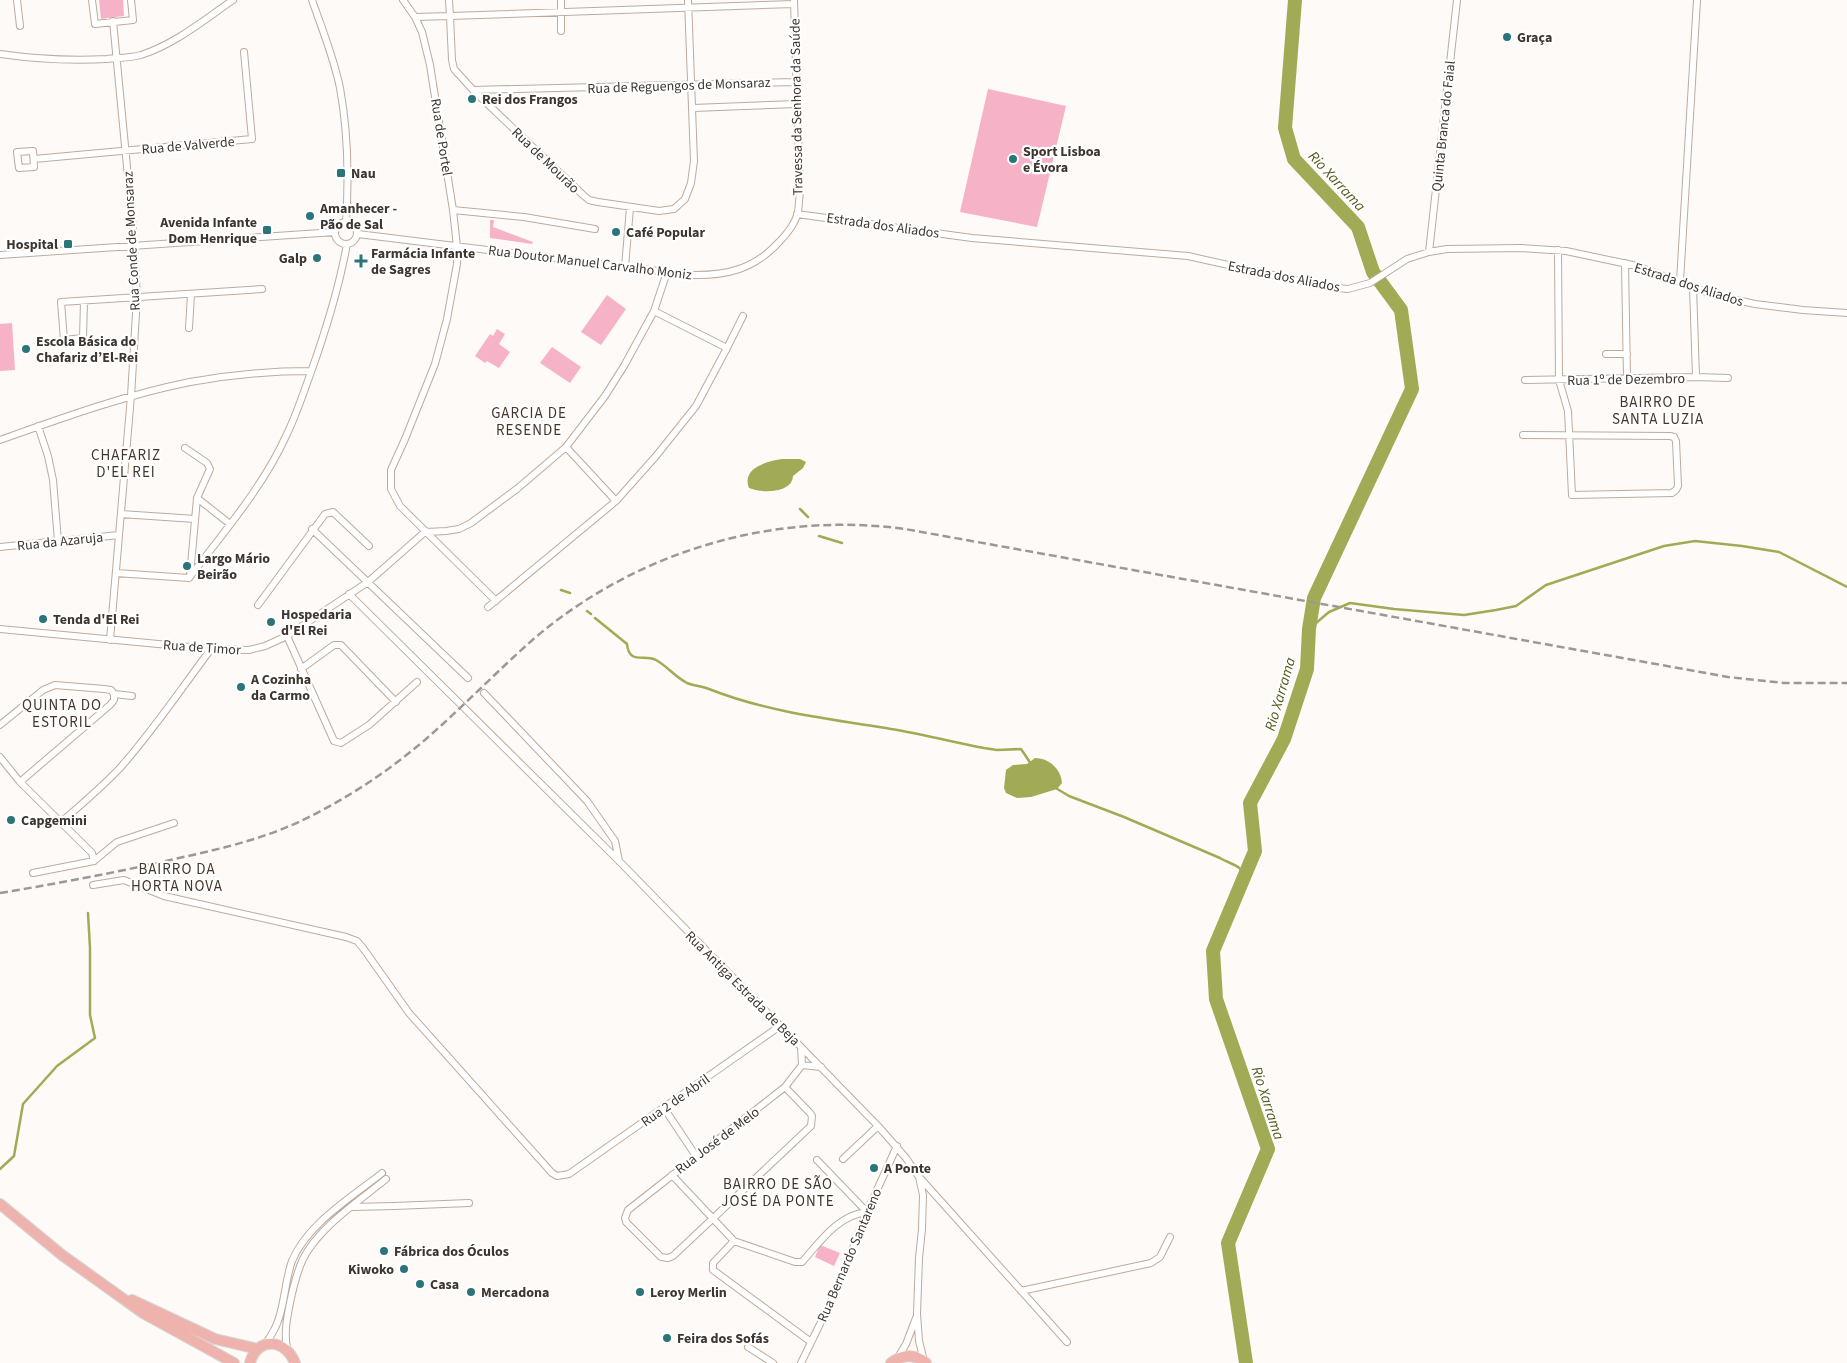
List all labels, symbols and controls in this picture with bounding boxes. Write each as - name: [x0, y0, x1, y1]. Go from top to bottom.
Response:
- street label: Travessa da Senhora da Saúde: [785, 18, 809, 196]
- place label: Graça: [1517, 28, 1552, 48]
- marker: Graça: [1501, 31, 1513, 43]
- street label: Quinta Branca do Faial: [1427, 59, 1461, 193]
- street label: Rua de Reguengos de Monsaraz: [587, 73, 771, 99]
- place label: Rei dos Frangos: [482, 90, 578, 110]
- marker: Rei dos Frangos: [466, 93, 478, 105]
- street label: Rua de Portel: [425, 97, 457, 178]
- street label: Rua de Mourão: [507, 123, 584, 198]
- street label: Rua de Valverde: [141, 132, 236, 160]
- place label: Sport Lisboa e Évora: [1023, 142, 1101, 178]
- water label: Rio Xarrama: [1303, 146, 1370, 216]
- marker: Sport Lisboa e Évora: [1007, 153, 1019, 165]
- place label: Nau: [351, 164, 376, 184]
- marker: Nau: [335, 167, 347, 179]
- street label: Rua Conde de Monsaraz: [118, 171, 146, 311]
- place label: Amanhecer - Pão de Sal: [319, 199, 397, 235]
- street label: Estrada dos Aliados: [825, 208, 941, 244]
- marker: Amanhecer - Pão de Sal: [304, 210, 316, 222]
- place label: Avenida Infante Dom Henrique: [159, 213, 257, 249]
- place label: Café Popular: [626, 223, 705, 243]
- marker: Avenida Infante Dom Henrique: [261, 224, 273, 236]
- marker: Café Popular: [610, 226, 622, 238]
- place label: Hospital: [6, 235, 58, 255]
- marker: Hospital: [62, 238, 74, 250]
- street label: Rua Doutor Manuel Carvalho Moniz: [487, 241, 693, 285]
- place label: Farmácia Infante de Sagres: [371, 244, 475, 280]
- place label: Galp: [279, 249, 307, 269]
- marker: Galp: [311, 252, 323, 264]
- marker: Farmácia Infante de Sagres: [355, 255, 367, 267]
- street label: Estrada dos Aliados: [1226, 256, 1342, 298]
- street label: Estrada dos Aliados: [1632, 258, 1746, 312]
- place label: Escola Básica do Chafariz d’El-Rei: [36, 332, 138, 368]
- marker: Escola Básica do Chafariz d’El-Rei: [20, 343, 32, 355]
- street label: Rua 1º de Dezembro: [1567, 369, 1685, 391]
- district label: BAIRRO DE SANTA LUZIA: [1612, 392, 1704, 430]
- district label: GARCIA DE RESENDE: [491, 403, 567, 441]
- district label: CHAFARIZ D'EL REI: [91, 445, 161, 483]
- street label: Rua da Azaruja: [16, 528, 104, 556]
- place label: Largo Mário Beirão: [197, 549, 270, 585]
- marker: Largo Mário Beirão: [181, 560, 193, 572]
- place label: Hospedaria d'El Rei: [281, 605, 352, 641]
- place label: Tenda d'El Rei: [53, 610, 140, 630]
- marker: Tenda d'El Rei: [37, 613, 49, 625]
- marker: Hospedaria d'El Rei: [265, 616, 277, 628]
- street label: Rua de Timor: [162, 635, 242, 661]
- water label: Rio Xarrama: [1260, 655, 1301, 734]
- place label: A Cozinha da Carmo: [250, 670, 311, 706]
- marker: A Cozinha da Carmo: [235, 681, 247, 693]
- district label: QUINTA DO ESTORIL: [22, 695, 102, 733]
- place label: Capgemini: [21, 811, 87, 831]
- marker: Capgemini: [5, 814, 17, 826]
- district label: BAIRRO DA HORTA NOVA: [131, 859, 223, 897]
- street label: Rua Antiga Estrada de Beja: [680, 927, 804, 1051]
- water label: Rio Xarrama: [1246, 1064, 1289, 1142]
- street label: Rua 2 de Abril: [637, 1069, 714, 1132]
- street label: Rua José de Melo: [671, 1102, 764, 1179]
- place label: A Ponte: [883, 1159, 931, 1179]
- marker: A Ponte: [868, 1162, 880, 1174]
- district label: BAIRRO DE SÃO JOSÉ DA PONTE: [721, 1174, 835, 1212]
- street label: Rua Bernardo Santareno: [813, 1185, 887, 1325]
- place label: Fábrica dos Óculos: [394, 1242, 509, 1262]
- marker: Fábrica dos Óculos: [378, 1245, 390, 1257]
- place label: Kiwoko: [348, 1260, 394, 1280]
- marker: Kiwoko: [398, 1263, 410, 1275]
- place label: Casa: [430, 1275, 459, 1295]
- marker: Casa: [414, 1278, 426, 1290]
- place label: Mercadona: [481, 1283, 549, 1303]
- place label: Leroy Merlin: [650, 1283, 727, 1303]
- marker: Mercadona: [465, 1286, 477, 1298]
- marker: Leroy Merlin: [634, 1286, 646, 1298]
- place label: Feira dos Sofás: [677, 1329, 769, 1349]
- marker: Feira dos Sofás: [661, 1332, 673, 1344]

